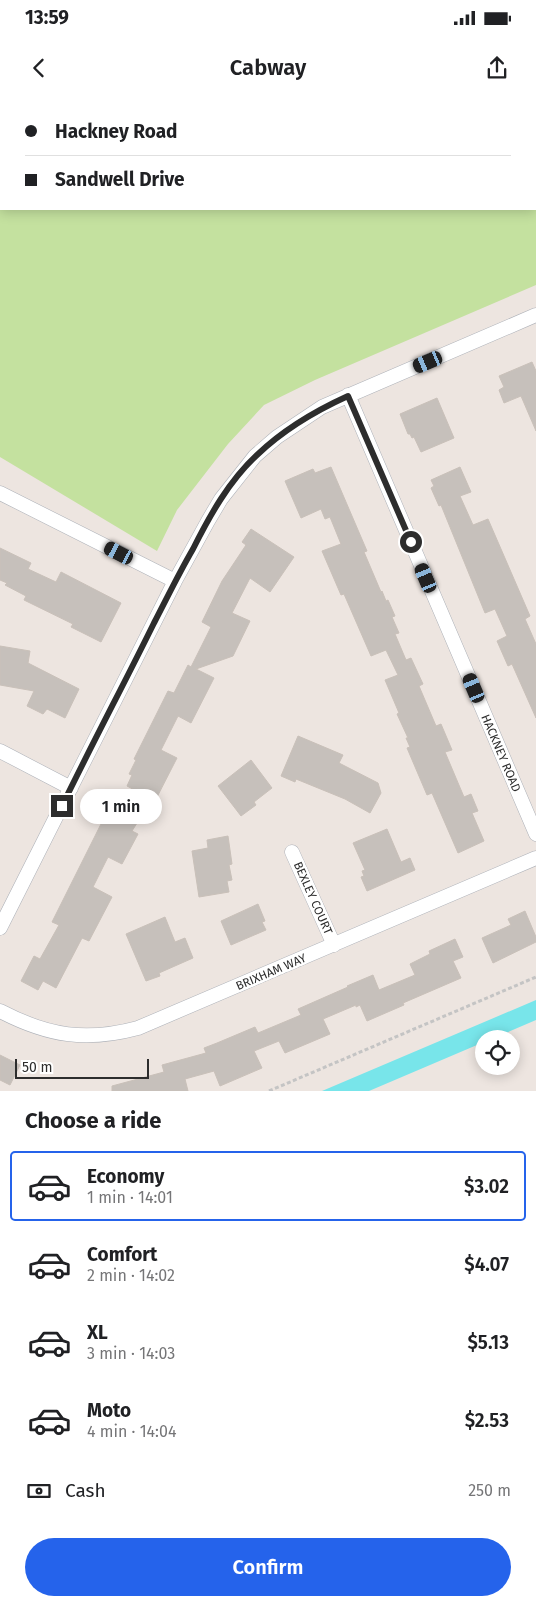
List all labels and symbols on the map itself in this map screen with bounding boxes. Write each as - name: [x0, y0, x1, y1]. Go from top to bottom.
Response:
- car: [411, 349, 444, 375]
- route start: [400, 531, 422, 553]
- car: [102, 540, 135, 566]
- car: [413, 561, 438, 595]
- car: [461, 671, 486, 705]
- street label: HACKNEY ROAD: [478, 712, 524, 794]
- callout: 1 min: [80, 788, 162, 824]
- route end: [51, 795, 73, 817]
- street label: BEXLEY COURT: [291, 859, 336, 937]
- street label: BRIXHAM WAY: [234, 951, 309, 993]
- scale bar: [15, 1056, 149, 1079]

